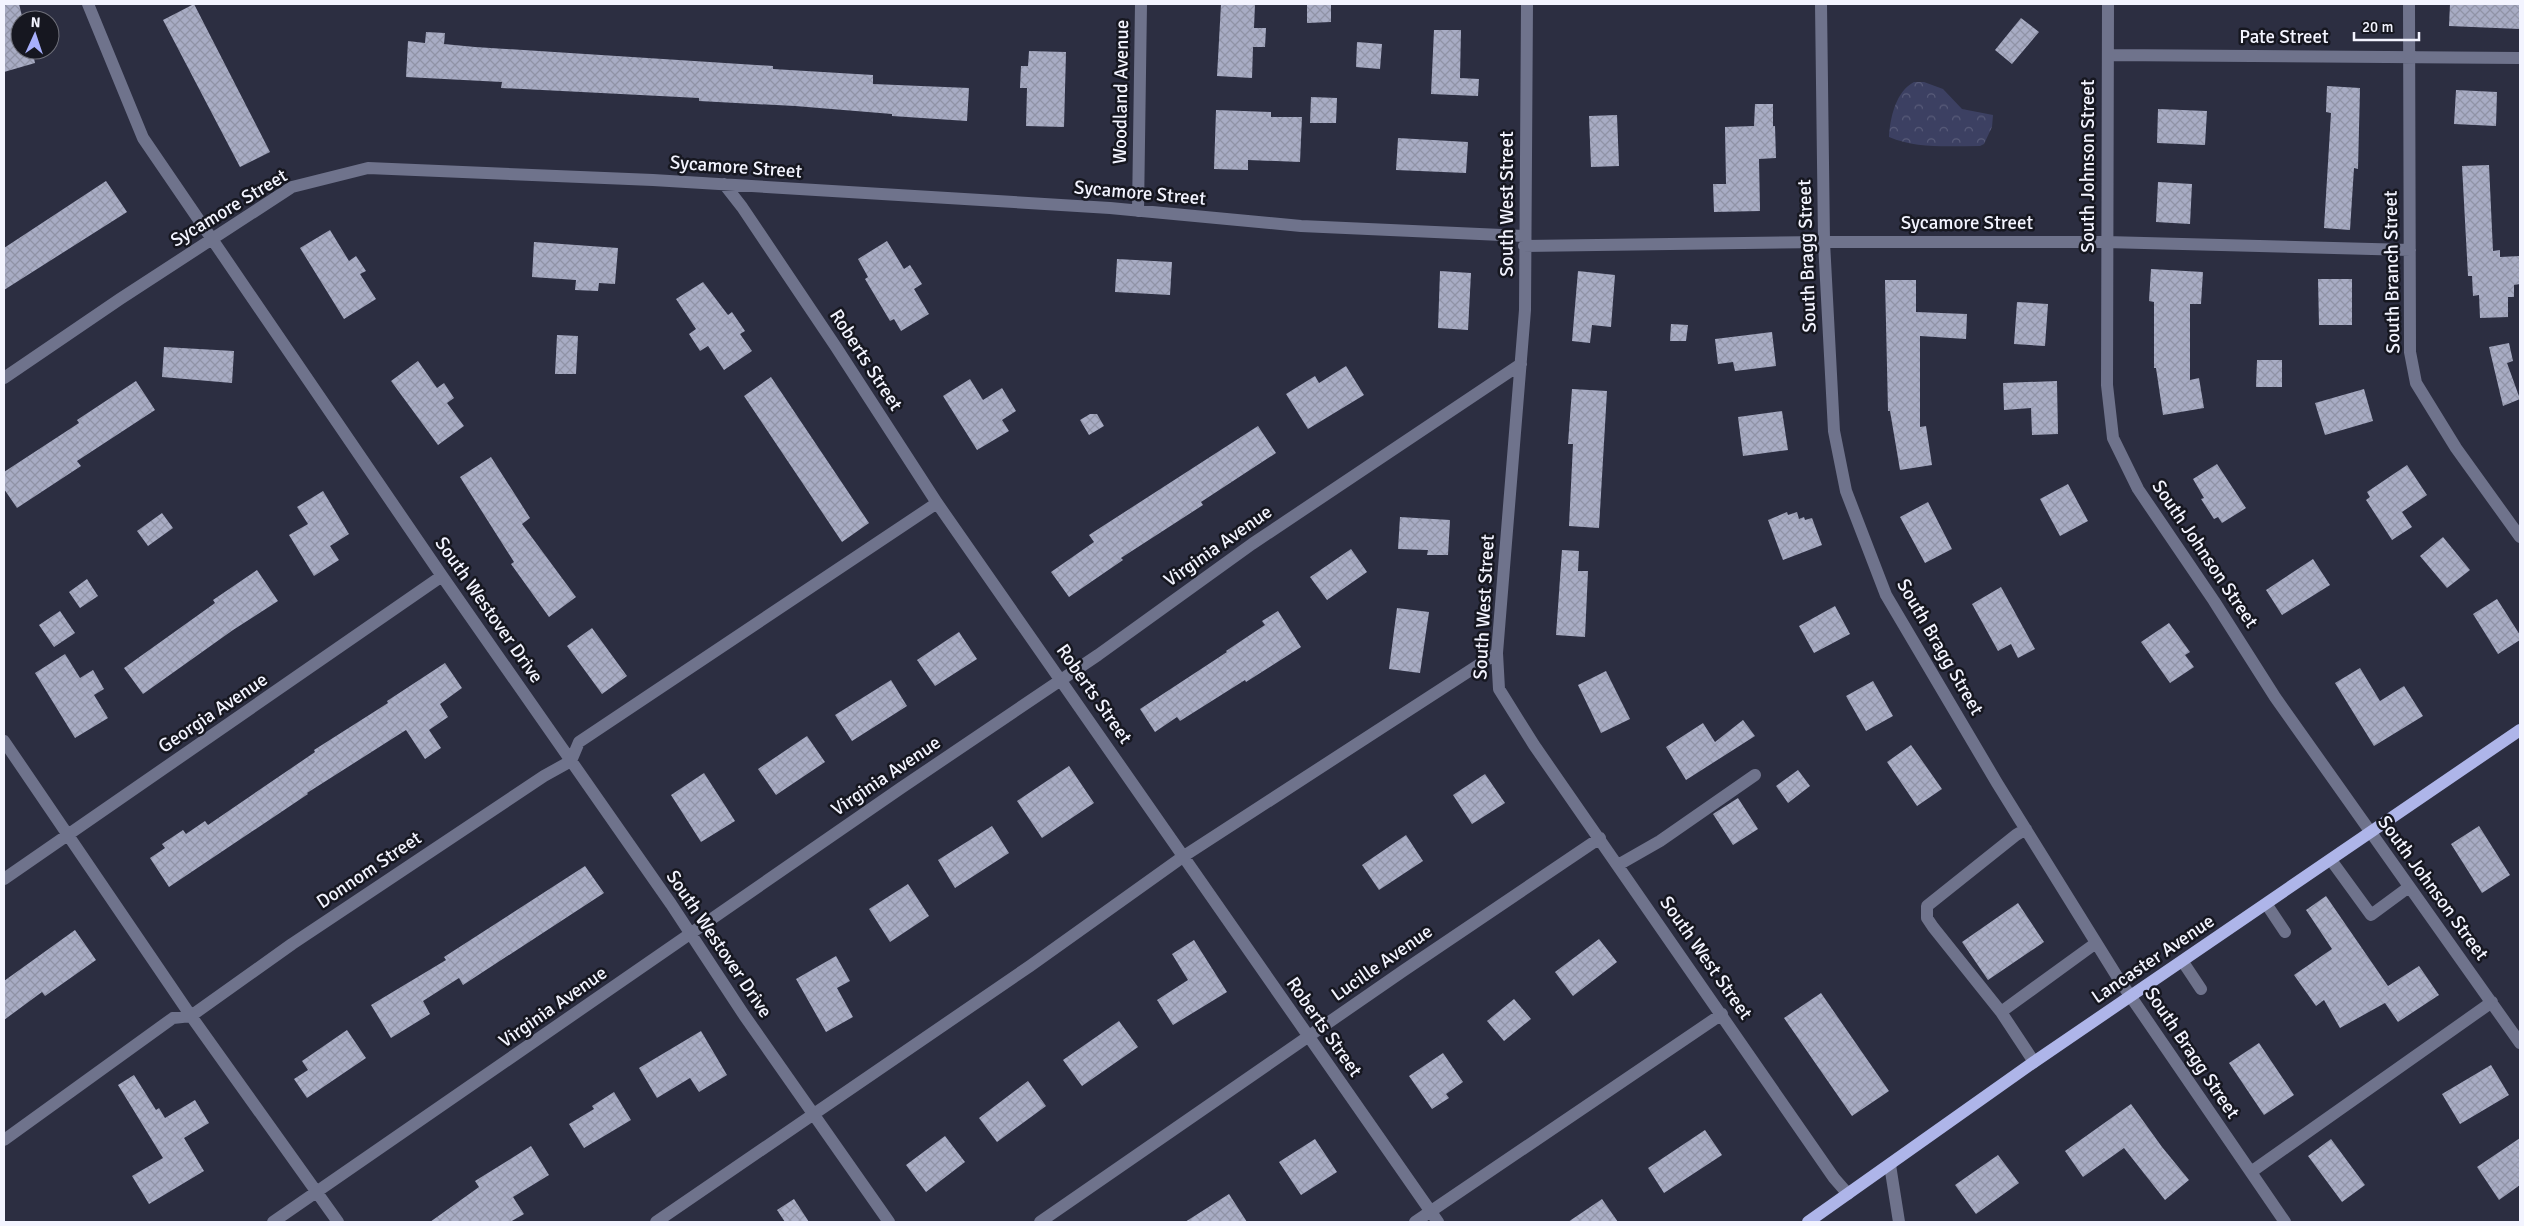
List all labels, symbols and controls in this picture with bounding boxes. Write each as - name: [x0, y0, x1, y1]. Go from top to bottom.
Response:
- north arrow: [10, 10, 60, 60]
- scale bar: [2354, 10, 2419, 42]
- text: N: [30, 14, 41, 31]
- text: 20 m: [2362, 18, 2393, 36]
- street label: Woodland Avenue: [1108, 20, 1134, 164]
- street label: Pate Street: [2239, 25, 2329, 49]
- street label: South Johnson Street: [2076, 79, 2100, 253]
- street label: South West Street: [1495, 131, 1519, 277]
- street label: Sycamore Street: [669, 150, 803, 184]
- street label: Sycamore Street: [166, 163, 292, 252]
- street label: Sycamore Street: [1073, 175, 1207, 211]
- street label: South Bragg Street: [1792, 179, 1822, 333]
- street label: South Branch Street: [2379, 190, 2405, 354]
- street label: Sycamore Street: [1901, 211, 2033, 235]
- street label: Roberts Street: [824, 305, 908, 416]
- street label: South Johnson Street: [2147, 475, 2264, 633]
- street label: Virginia Avenue: [1159, 500, 1277, 592]
- street label: South Westover Drive: [430, 532, 548, 688]
- street label: South West Street: [1468, 533, 1500, 680]
- street label: South Bragg Street: [1891, 575, 1989, 720]
- street label: Roberts Street: [1051, 639, 1137, 749]
- street label: Georgia Avenue: [154, 668, 272, 758]
- street label: Virginia Avenue: [827, 731, 945, 821]
- street label: South Johnson Street: [2372, 811, 2494, 965]
- street label: Donnom Street: [312, 826, 426, 914]
- street label: South Westover Drive: [661, 866, 777, 1022]
- street label: South West Street: [1654, 891, 1758, 1025]
- street label: Lancaster Avenue: [2087, 909, 2219, 1009]
- street label: Lucille Avenue: [1327, 919, 1437, 1007]
- street label: Virginia Avenue: [494, 961, 612, 1053]
- street label: Roberts Street: [1281, 972, 1367, 1082]
- street label: South Bragg Street: [2139, 983, 2245, 1124]

